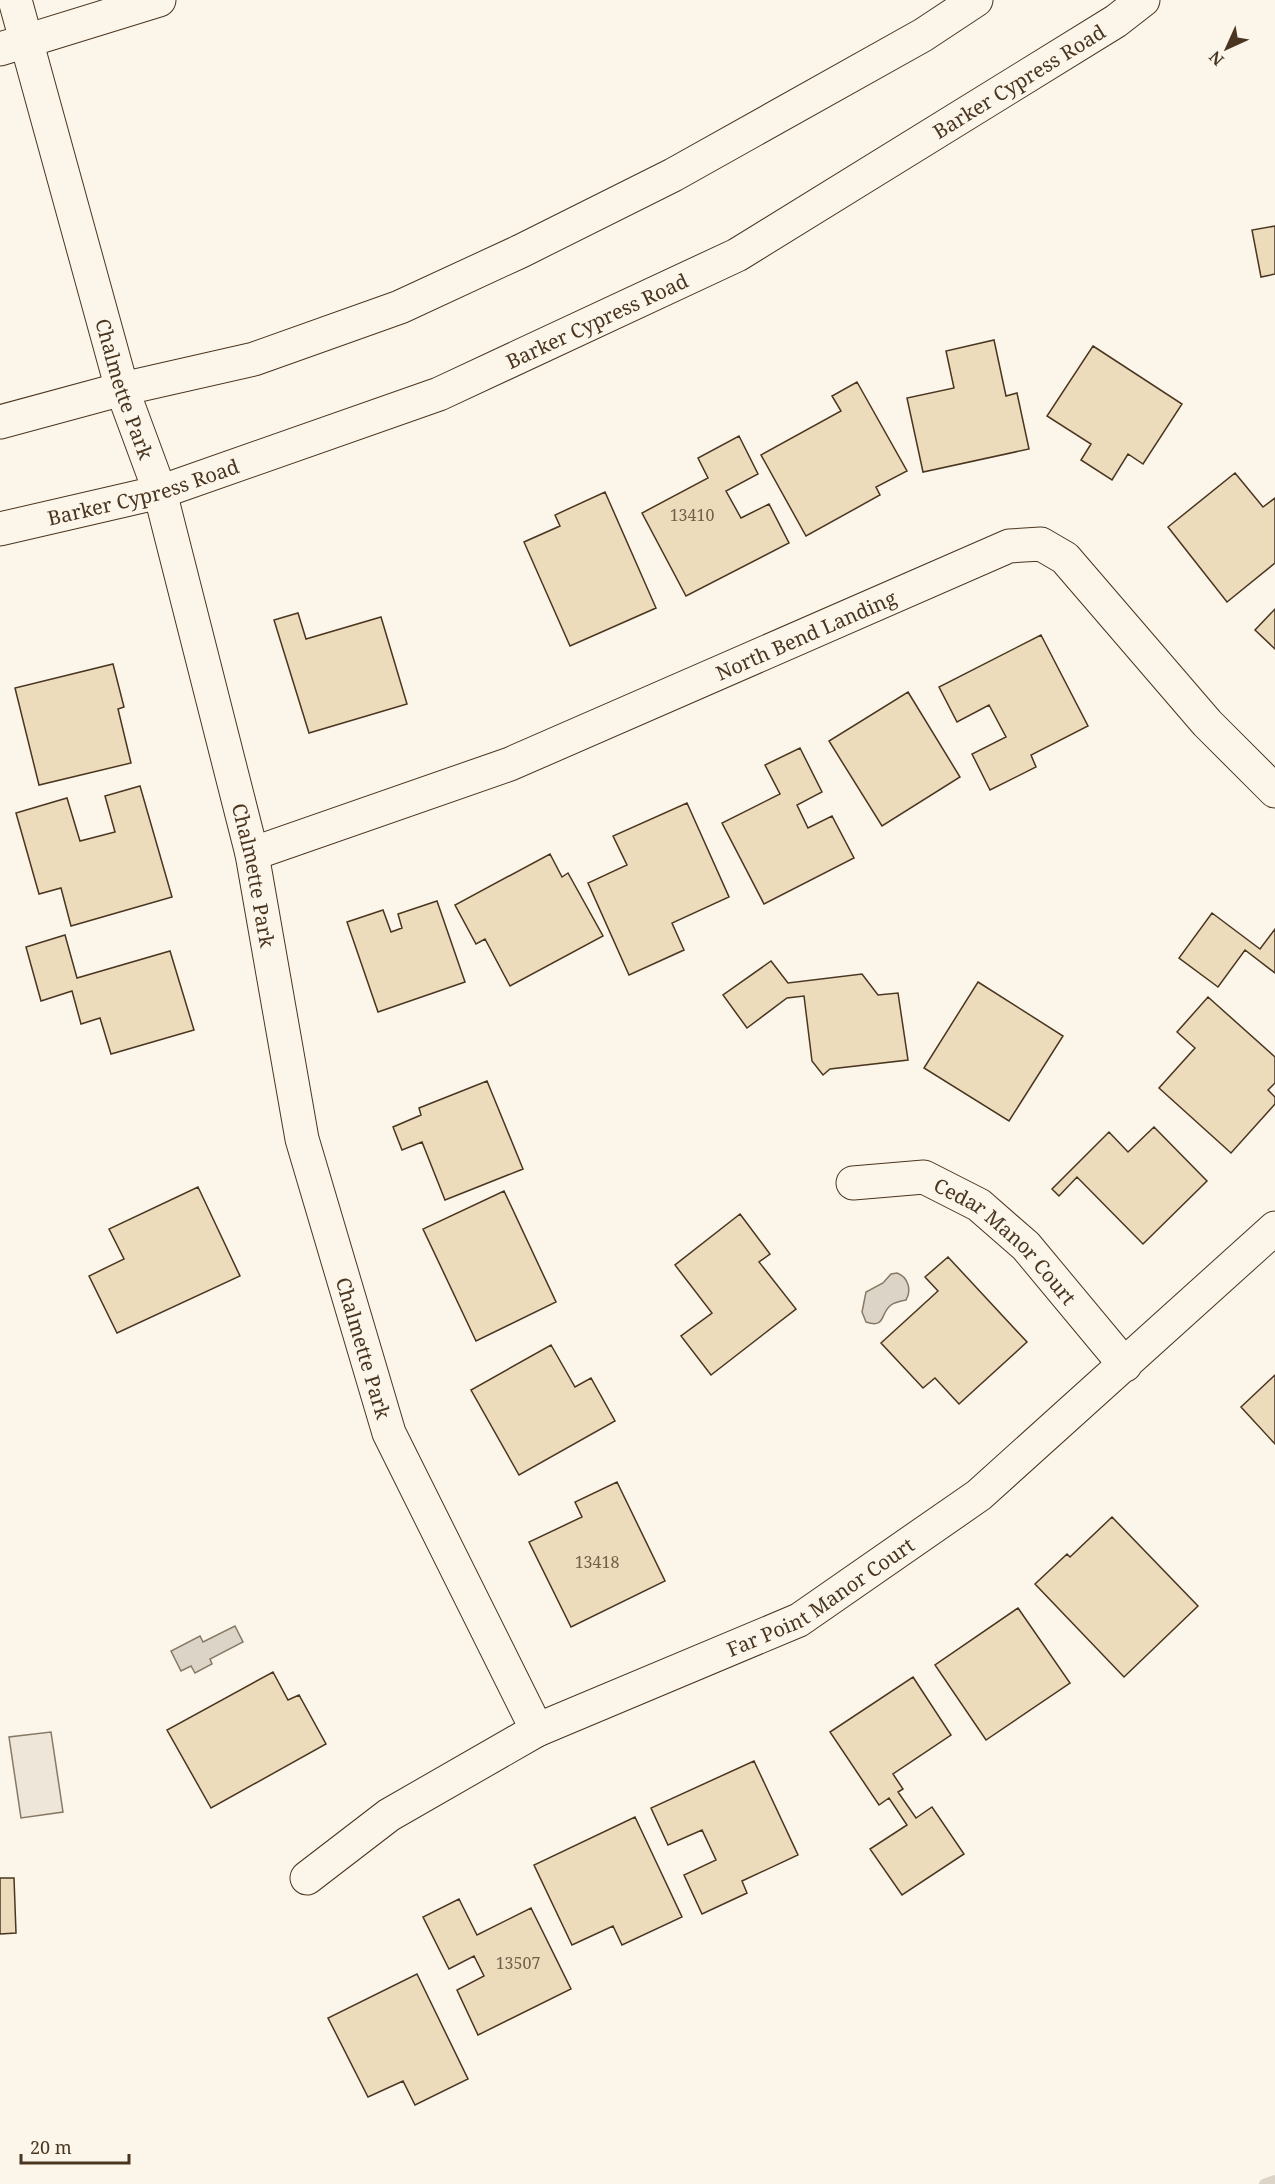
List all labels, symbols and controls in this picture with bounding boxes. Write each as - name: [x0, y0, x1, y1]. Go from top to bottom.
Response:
- street label: Barker Cypress Road: [928, 18, 1110, 144]
- north arrow: [1197, 18, 1257, 78]
- text: N: [1204, 46, 1229, 71]
- street label: Barker Cypress Road: [501, 266, 692, 374]
- street label: Chalmette Park: [90, 315, 160, 463]
- street label: Barker Cypress Road: [45, 452, 243, 531]
- house number: 13410: [670, 504, 714, 526]
- street label: North Bend Landing: [711, 583, 900, 686]
- street label: Chalmette Park: [226, 800, 282, 950]
- street label: Cedar Manor Court: [930, 1171, 1083, 1310]
- street label: Chalmette Park: [330, 1274, 398, 1422]
- street label: Far Point Manor Court: [722, 1531, 919, 1662]
- house number: 13418: [575, 1551, 619, 1573]
- house number: 13507: [496, 1952, 540, 1974]
- scale bar: [21, 2127, 129, 2165]
- text: 20 m: [30, 2135, 72, 2159]

